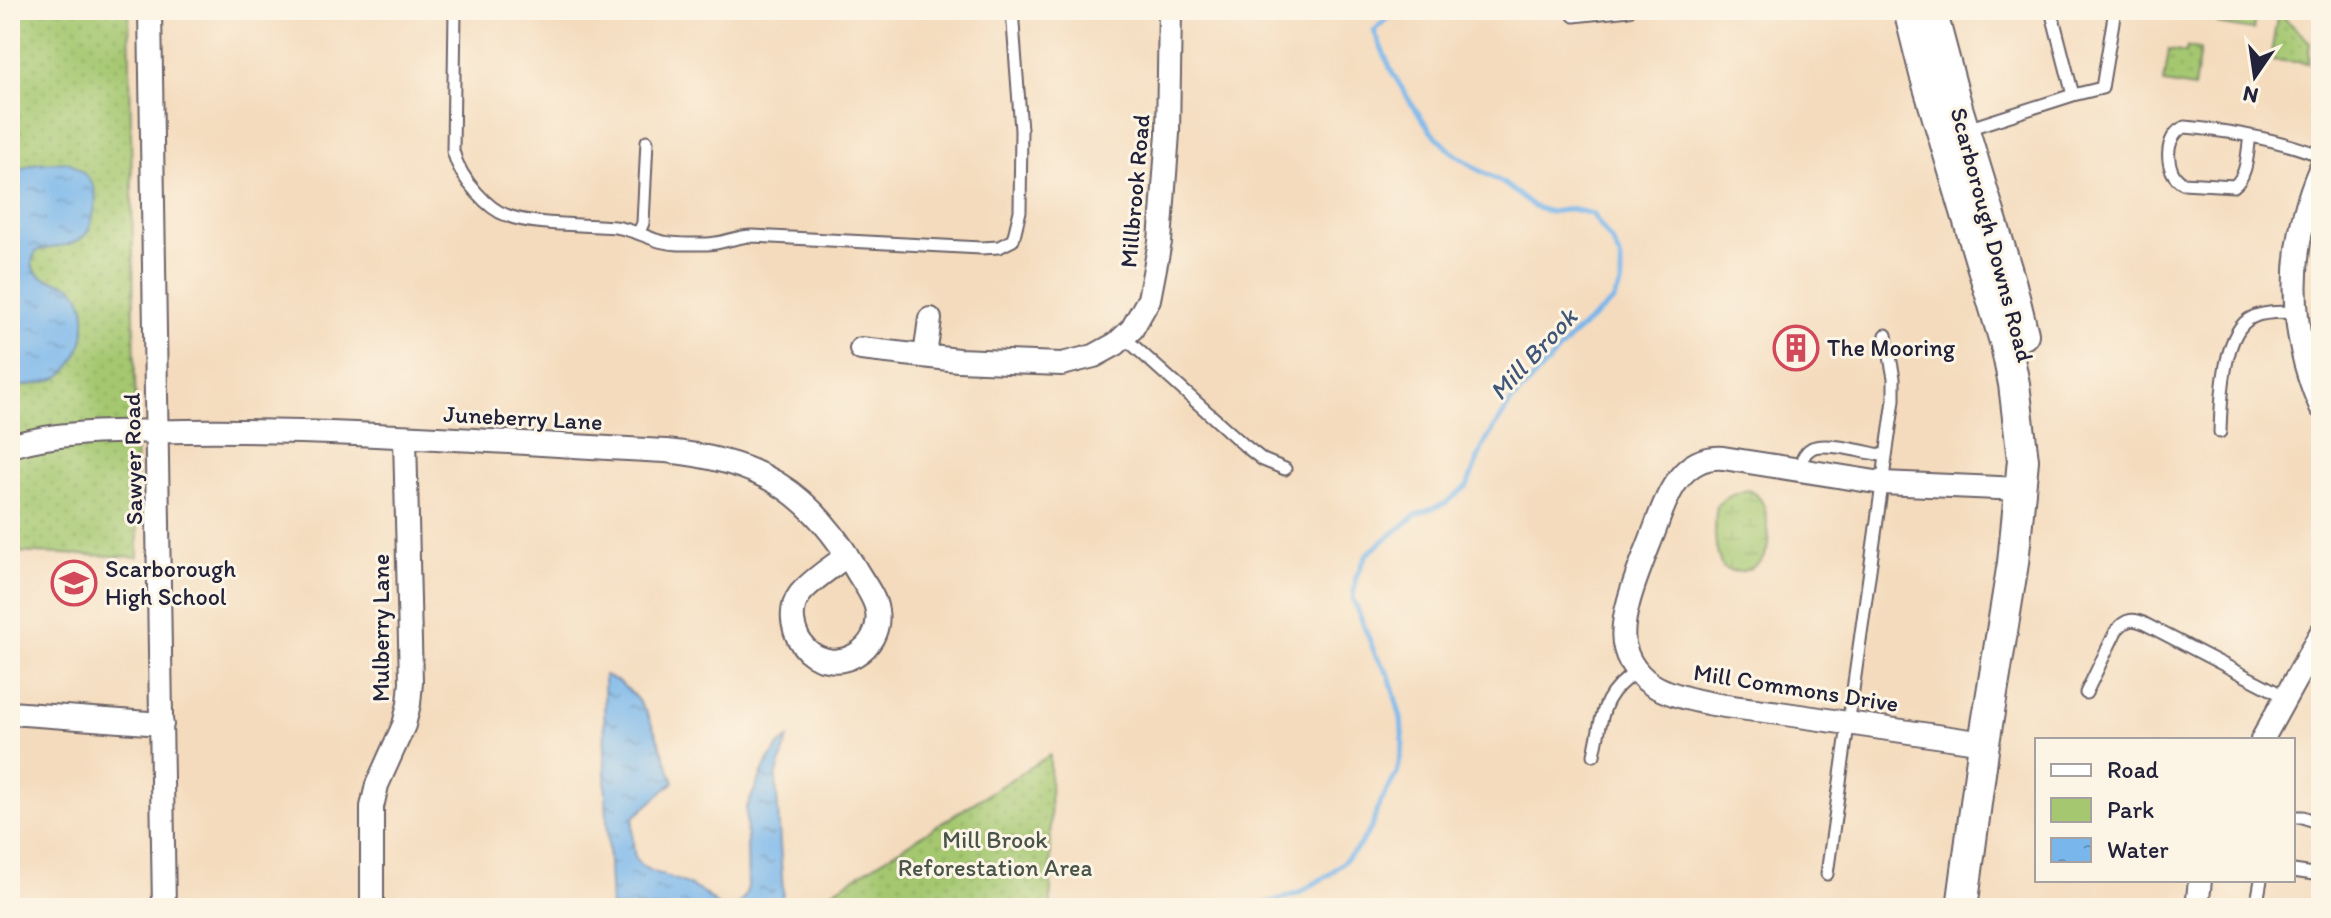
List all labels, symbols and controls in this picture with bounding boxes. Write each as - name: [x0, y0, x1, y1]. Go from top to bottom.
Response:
- north arrow: [2215, 36, 2295, 116]
- text: N: [2240, 80, 2261, 110]
- street label: Scarborough Downs Road: [1944, 104, 2040, 365]
- street label: Millbrook Road: [1113, 113, 1156, 269]
- water label: Mill Brook: [1482, 300, 1585, 407]
- building icon: The Mooring: [1772, 324, 1820, 372]
- place label: The Mooring: [1827, 333, 1956, 362]
- street label: Sawyer Road: [117, 393, 148, 525]
- street label: Juneberry Lane: [443, 399, 603, 436]
- place label: Scarborough High School: [105, 554, 236, 611]
- street label: Mulberry Lane: [366, 554, 395, 702]
- school or university icon: Scarborough High School: [50, 559, 98, 607]
- street label: Mill Commons Drive: [1691, 657, 1901, 718]
- legend: [2035, 738, 2295, 882]
- text: Road: [2107, 755, 2159, 784]
- text: Park: [2107, 795, 2154, 824]
- park label: Mill Brook Reforestation Area: [898, 825, 1092, 882]
- text: Water: [2107, 835, 2169, 864]

